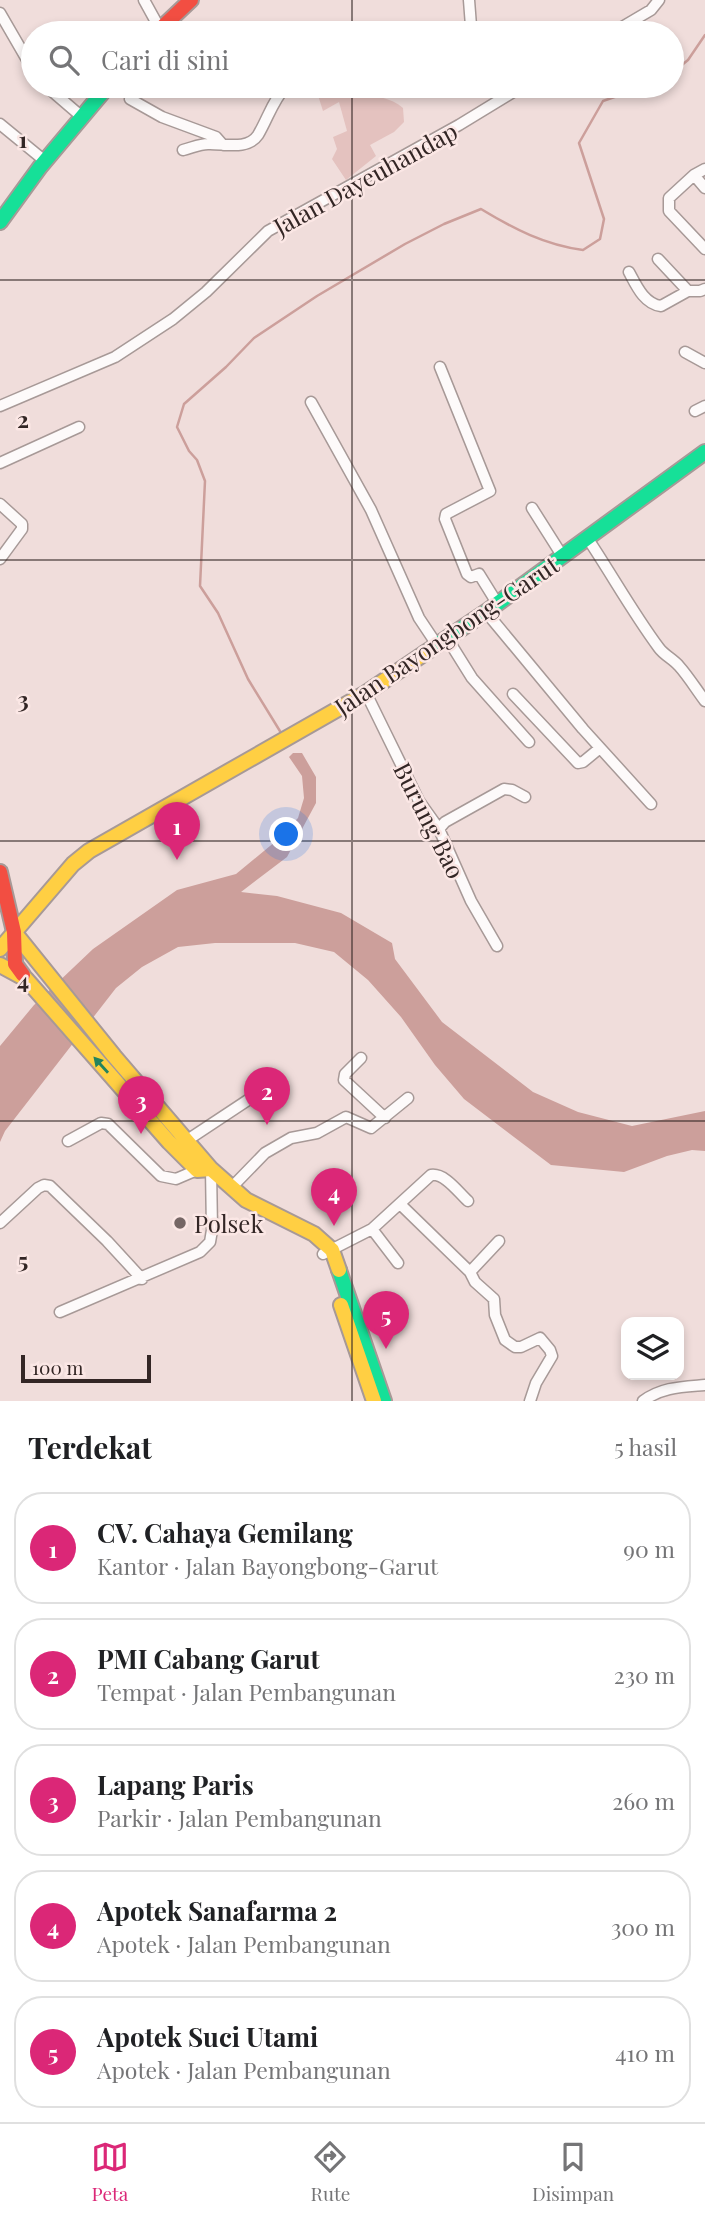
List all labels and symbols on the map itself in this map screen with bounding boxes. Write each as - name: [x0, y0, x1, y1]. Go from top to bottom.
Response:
- street label: Jalan Dayeuhandap: [266, 114, 463, 242]
- text: 1: [19, 123, 28, 154]
- text: 2: [17, 403, 29, 434]
- street label: Jalan Bayongbong-Garut: [327, 548, 565, 723]
- text: 3: [17, 683, 29, 714]
- street label: Burung Bao: [387, 756, 473, 884]
- pin: 1: [154, 802, 200, 860]
- your location: [269, 817, 303, 851]
- text: 4: [17, 964, 29, 995]
- one-way arrow: [93, 1056, 109, 1074]
- pin: 2: [244, 1067, 290, 1125]
- pin: 3: [118, 1076, 164, 1134]
- pin: 4: [311, 1168, 357, 1226]
- place label: Polsek: [194, 1207, 264, 1239]
- marker: Polsek: [172, 1215, 188, 1231]
- text: 5: [18, 1244, 28, 1275]
- pin: 5: [363, 1291, 409, 1349]
- scale bar: [21, 1352, 150, 1384]

